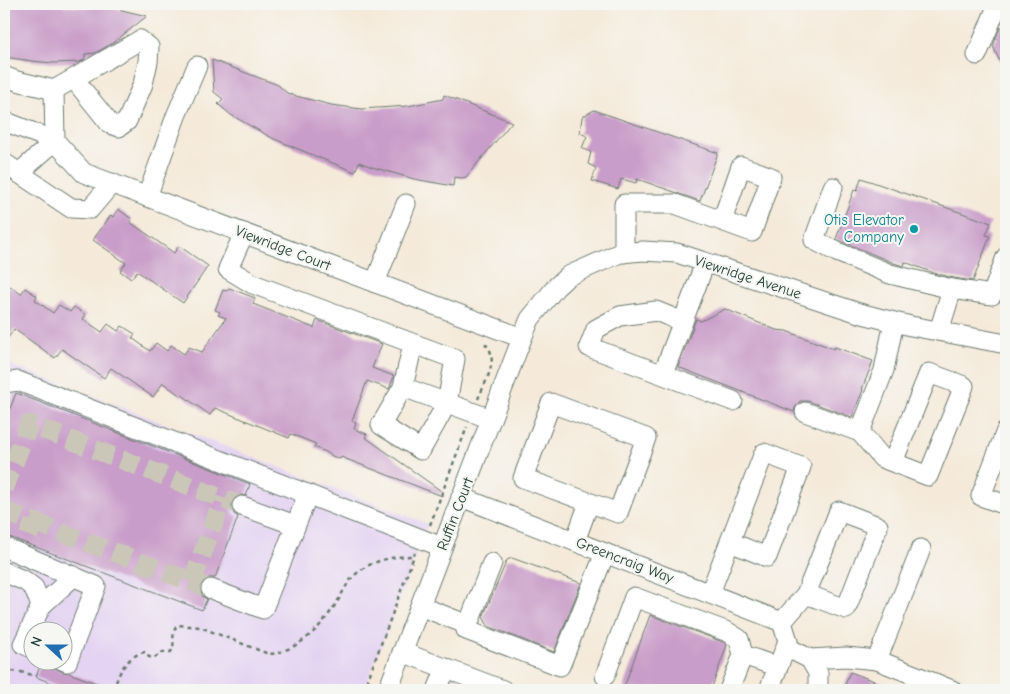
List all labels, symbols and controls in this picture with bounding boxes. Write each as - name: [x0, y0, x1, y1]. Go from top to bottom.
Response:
- place label: Otis Elevator Company: [824, 211, 904, 246]
- street label: Viewridge Court: [233, 222, 334, 275]
- marker: Otis Elevator Company: [908, 223, 920, 235]
- street label: Viewridge Avenue: [692, 251, 804, 303]
- street label: Ruffin Court: [433, 474, 477, 553]
- street label: Greencraig Way: [574, 533, 677, 587]
- north arrow: [22, 622, 72, 672]
- text: N: [27, 634, 46, 649]

